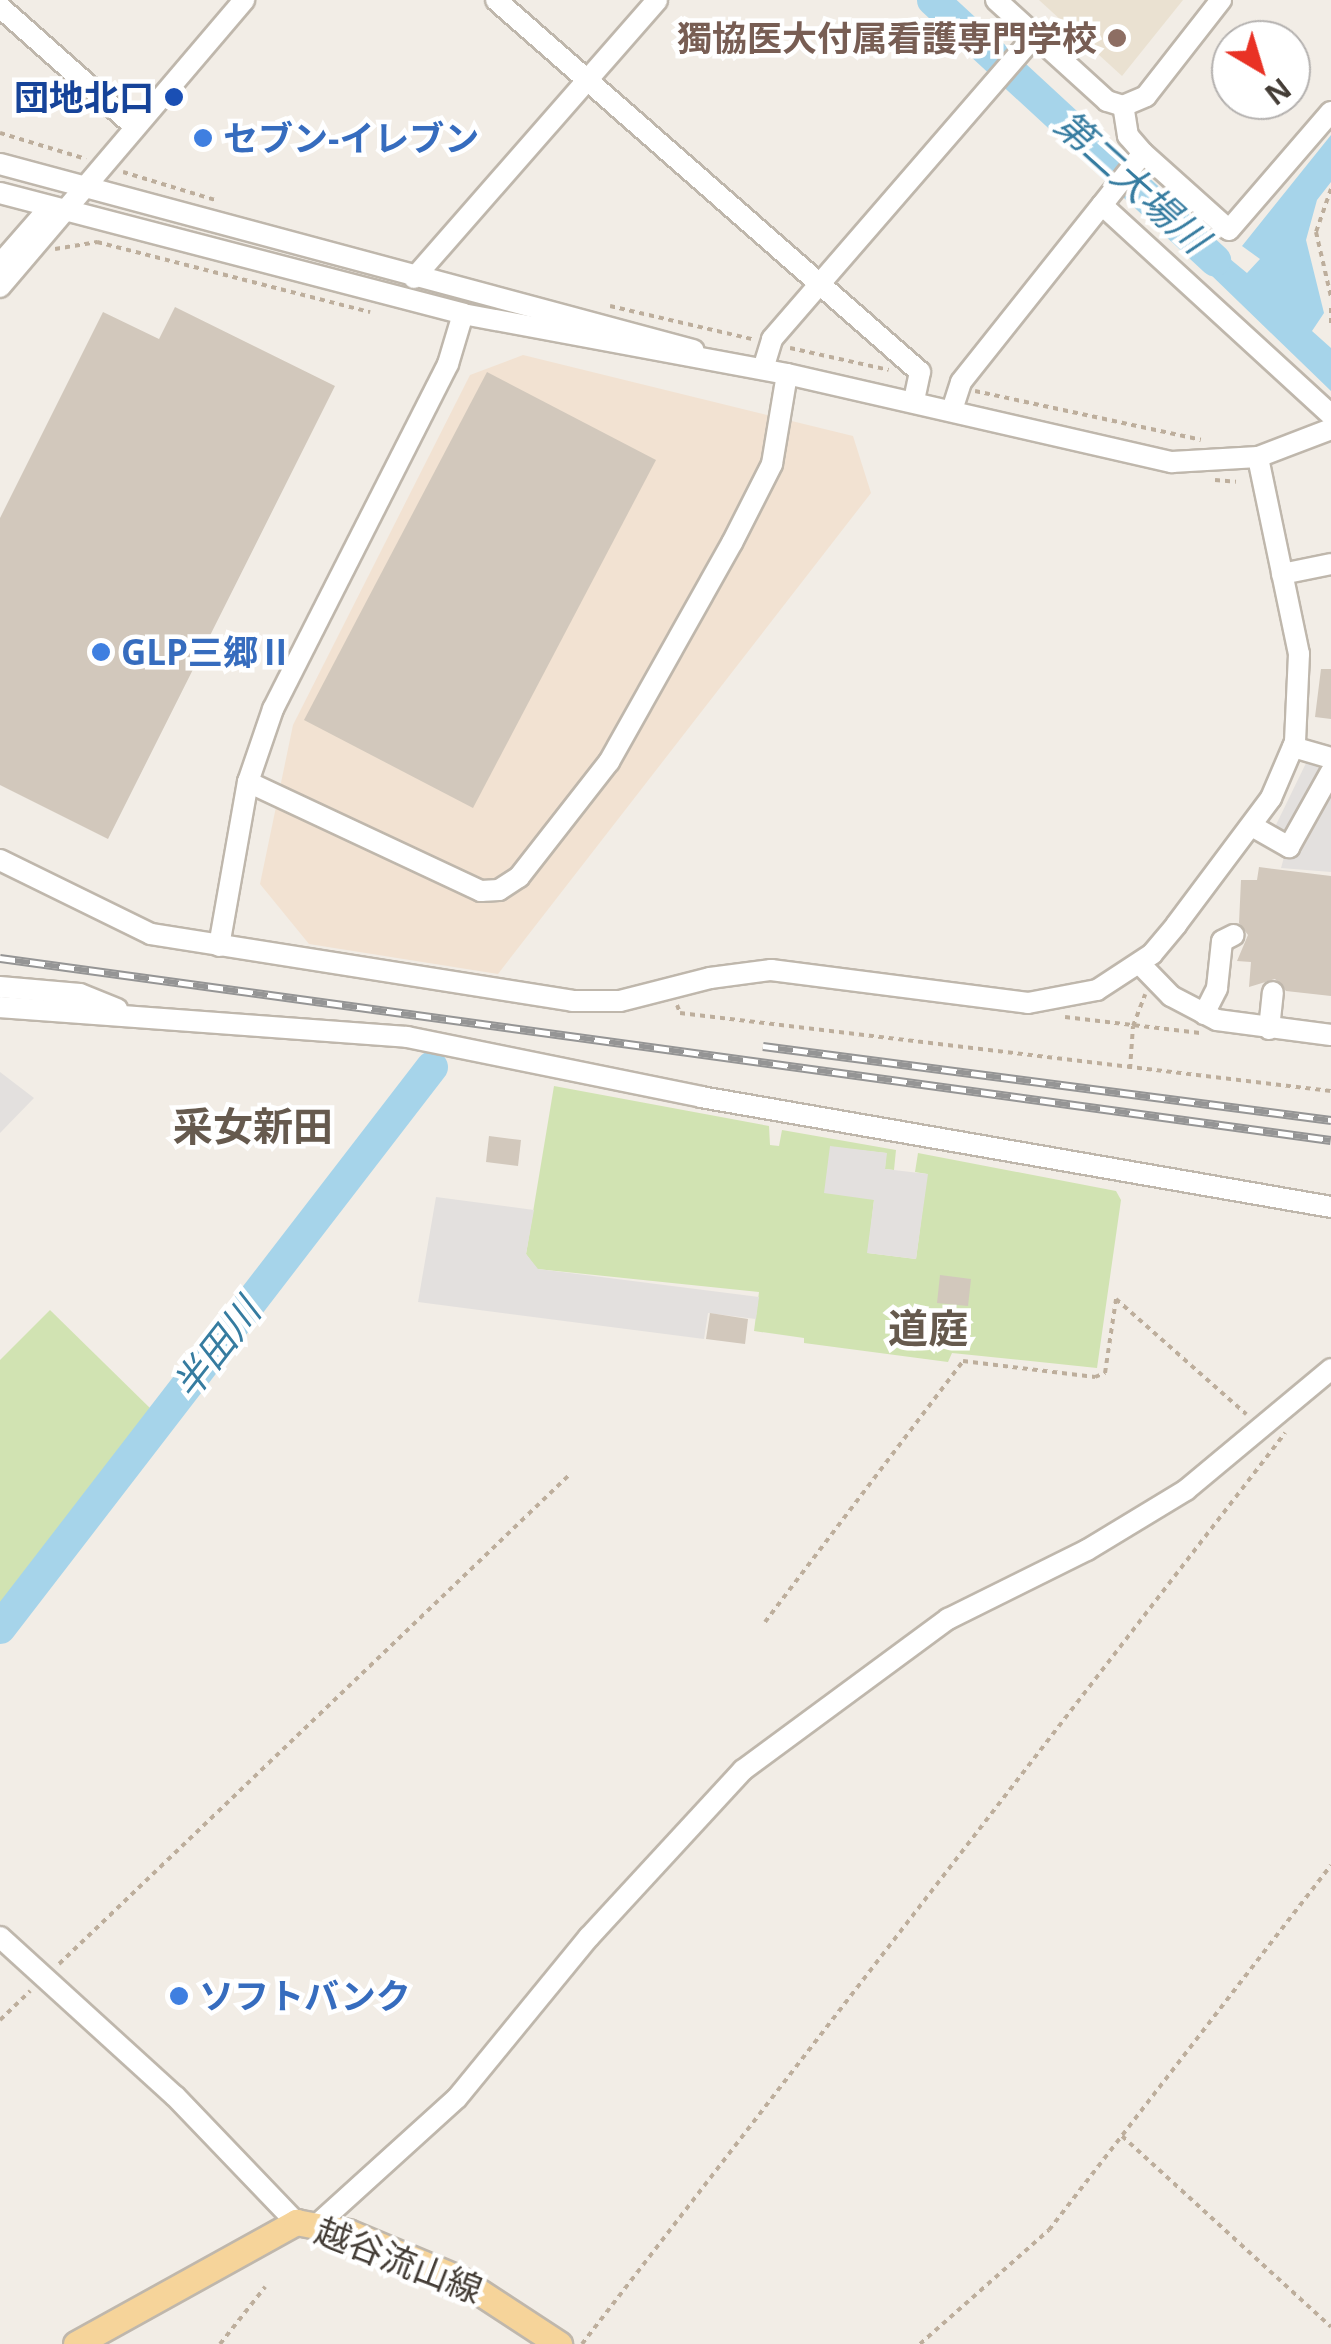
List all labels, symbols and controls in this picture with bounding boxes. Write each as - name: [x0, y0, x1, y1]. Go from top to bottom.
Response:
- place label: 獨協医大付属看護専門学校: [677, 17, 1097, 59]
- north arrow: [1211, 20, 1311, 120]
- marker: 獨協医大付属看護専門学校: [1106, 27, 1128, 49]
- text: N: [1258, 70, 1299, 114]
- place label: 団地北口: [14, 76, 154, 118]
- marker: 団地北口: [163, 86, 185, 108]
- water label: 第二大場川: [1046, 100, 1218, 262]
- place label: セブン-イレブン: [223, 117, 479, 159]
- marker: セブン-イレブン: [192, 127, 214, 149]
- place label: GLP三郷Ⅱ: [121, 631, 293, 673]
- marker: GLP三郷Ⅱ: [90, 641, 112, 663]
- district label: 采女新田: [173, 1102, 333, 1150]
- water label: 半田川: [163, 1289, 269, 1407]
- district label: 道庭: [888, 1304, 968, 1352]
- place label: ソフトバンク: [199, 1975, 409, 2017]
- marker: ソフトバンク: [168, 1985, 190, 2007]
- street label: 越谷流山線: [310, 2209, 488, 2311]

